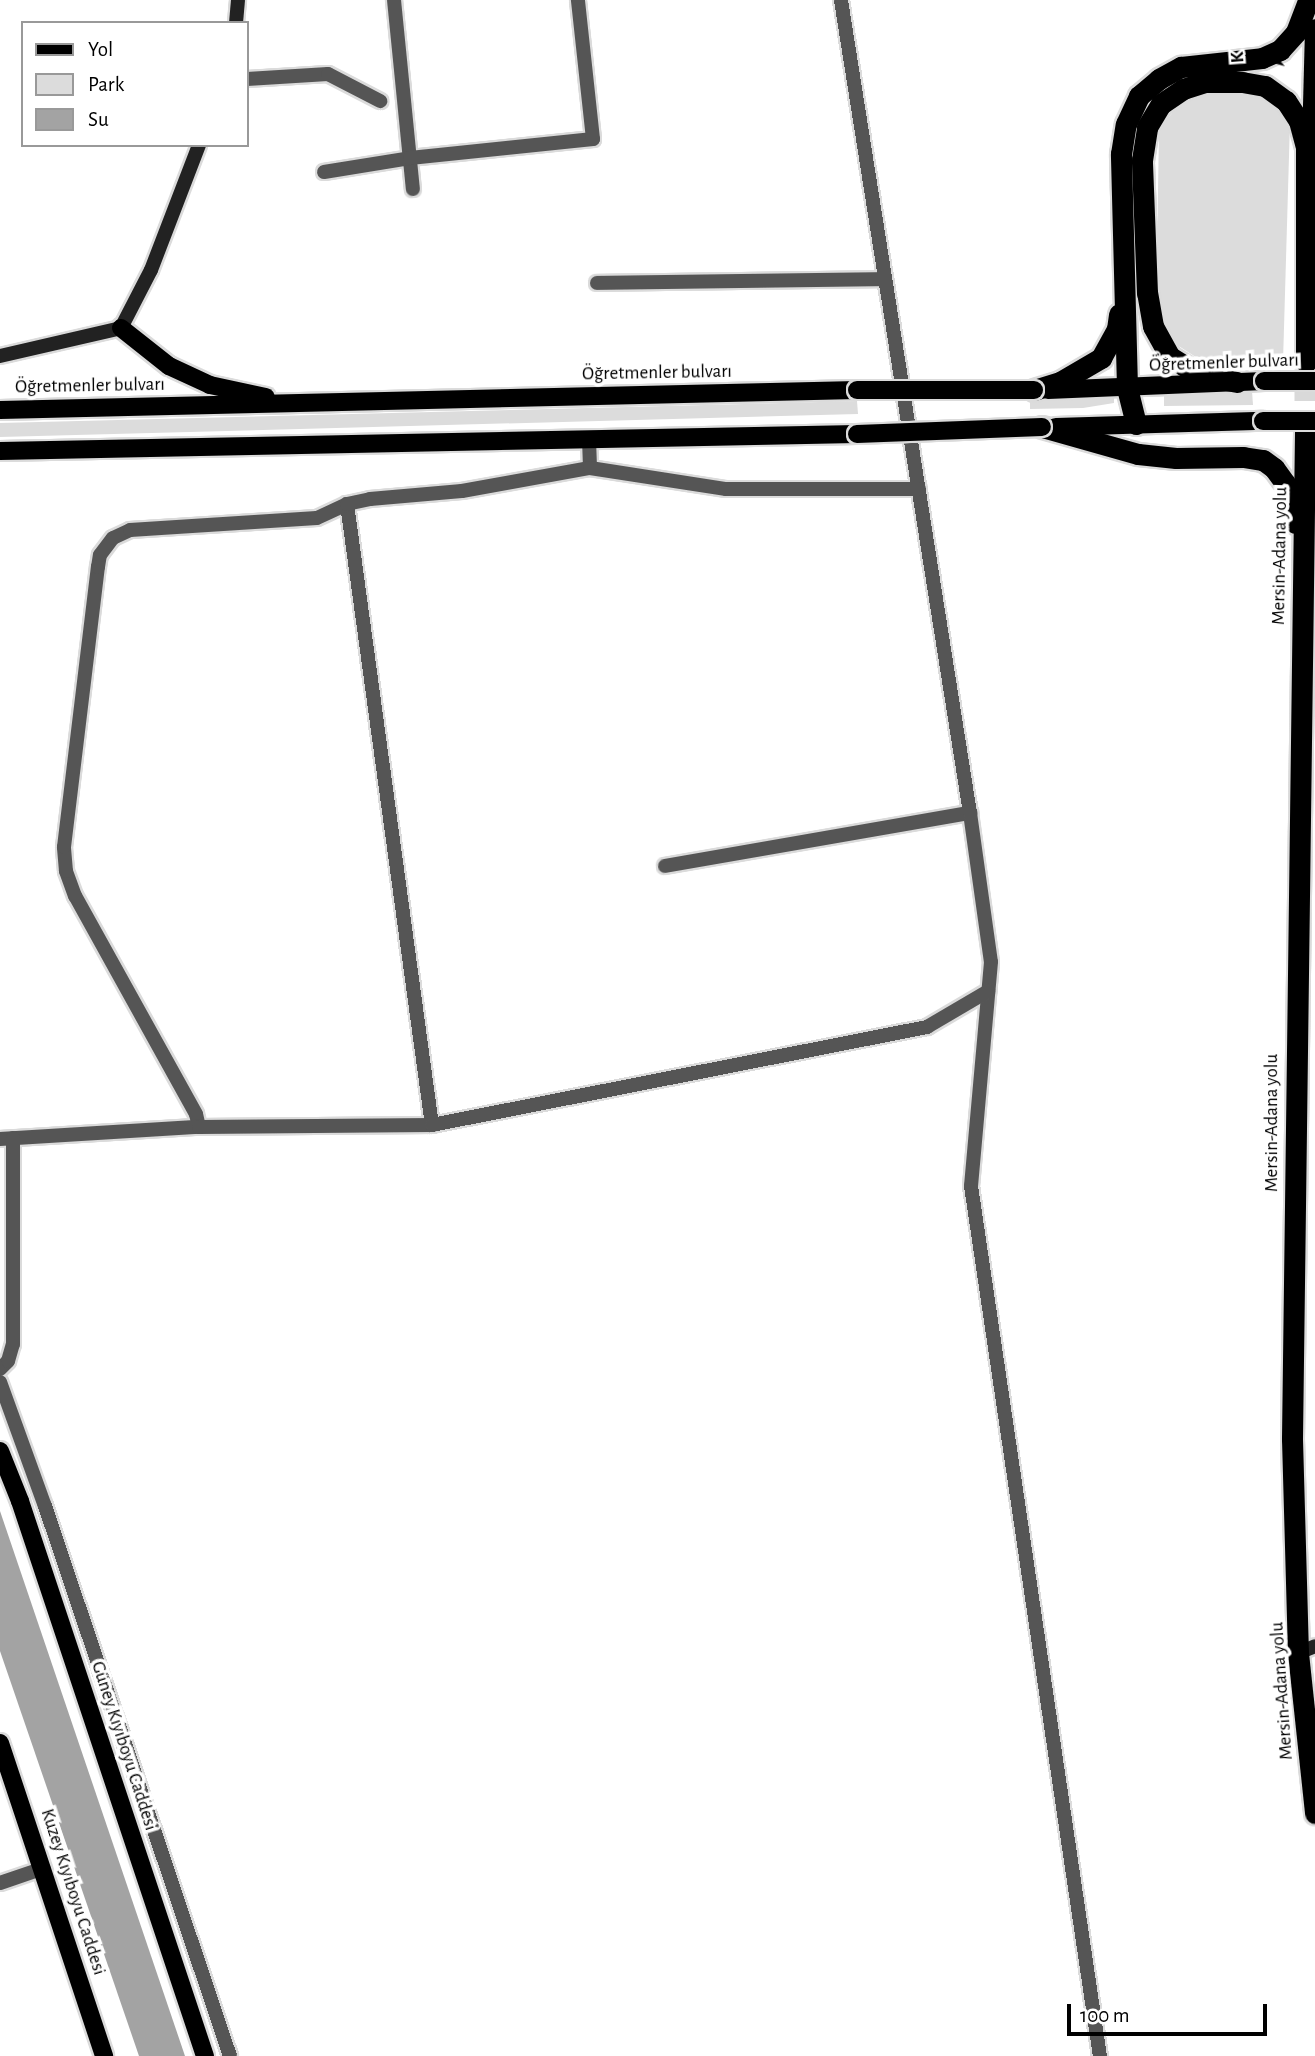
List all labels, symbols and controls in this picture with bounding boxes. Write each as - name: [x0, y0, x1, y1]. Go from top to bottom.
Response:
- legend: [21, 21, 248, 147]
- north arrow: [1224, 21, 1294, 91]
- text: Yol: [88, 39, 113, 60]
- text: K: [1228, 51, 1247, 64]
- text: Park: [88, 74, 124, 95]
- text: Su: [88, 109, 109, 130]
- street label: Öğretmenler bulvarı: [1149, 349, 1299, 377]
- street label: Öğretmenler bulvarı: [582, 360, 732, 386]
- street label: Öğretmenler bulvarı: [15, 373, 165, 399]
- street label: Mersin-Adana yolu: [1267, 487, 1293, 625]
- street label: Mersin-Adana yolu: [1261, 1054, 1283, 1192]
- street label: Mersin-Adana yolu: [1266, 1621, 1298, 1761]
- street label: Güney Kıyıboyu Caddesi: [86, 1659, 162, 1833]
- street label: Kuzey Kıyıboyu Caddesi: [35, 1806, 111, 1978]
- scale bar: [1070, 1990, 1270, 2034]
- text: 100 m: [1080, 2005, 1130, 2026]

